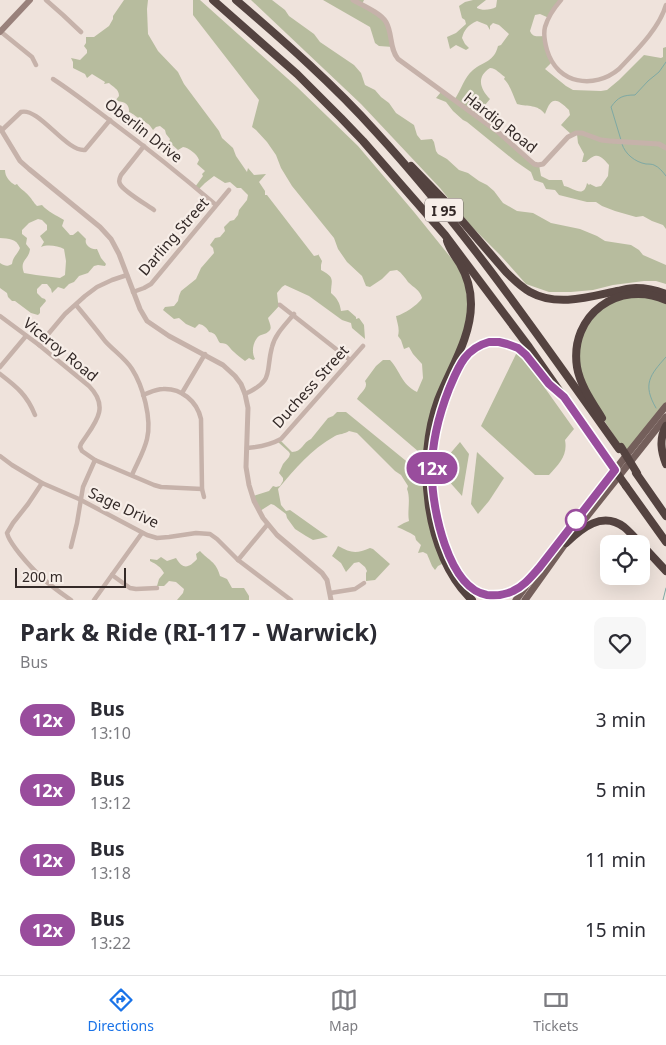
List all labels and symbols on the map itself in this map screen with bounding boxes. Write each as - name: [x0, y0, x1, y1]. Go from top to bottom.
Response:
- street label: Hardig Road: [460, 87, 542, 157]
- street label: Oberlin Drive: [101, 93, 187, 167]
- street label: Darling Street: [133, 192, 213, 279]
- road number: I 95: [425, 198, 463, 222]
- street label: Viceroy Road: [19, 313, 103, 385]
- street label: Duchess Street: [267, 340, 353, 432]
- line badge: 12x: [403, 452, 461, 484]
- street label: Sage Drive: [86, 482, 162, 532]
- unlabelled marker: [565, 509, 587, 531]
- scale bar: [15, 565, 126, 588]

